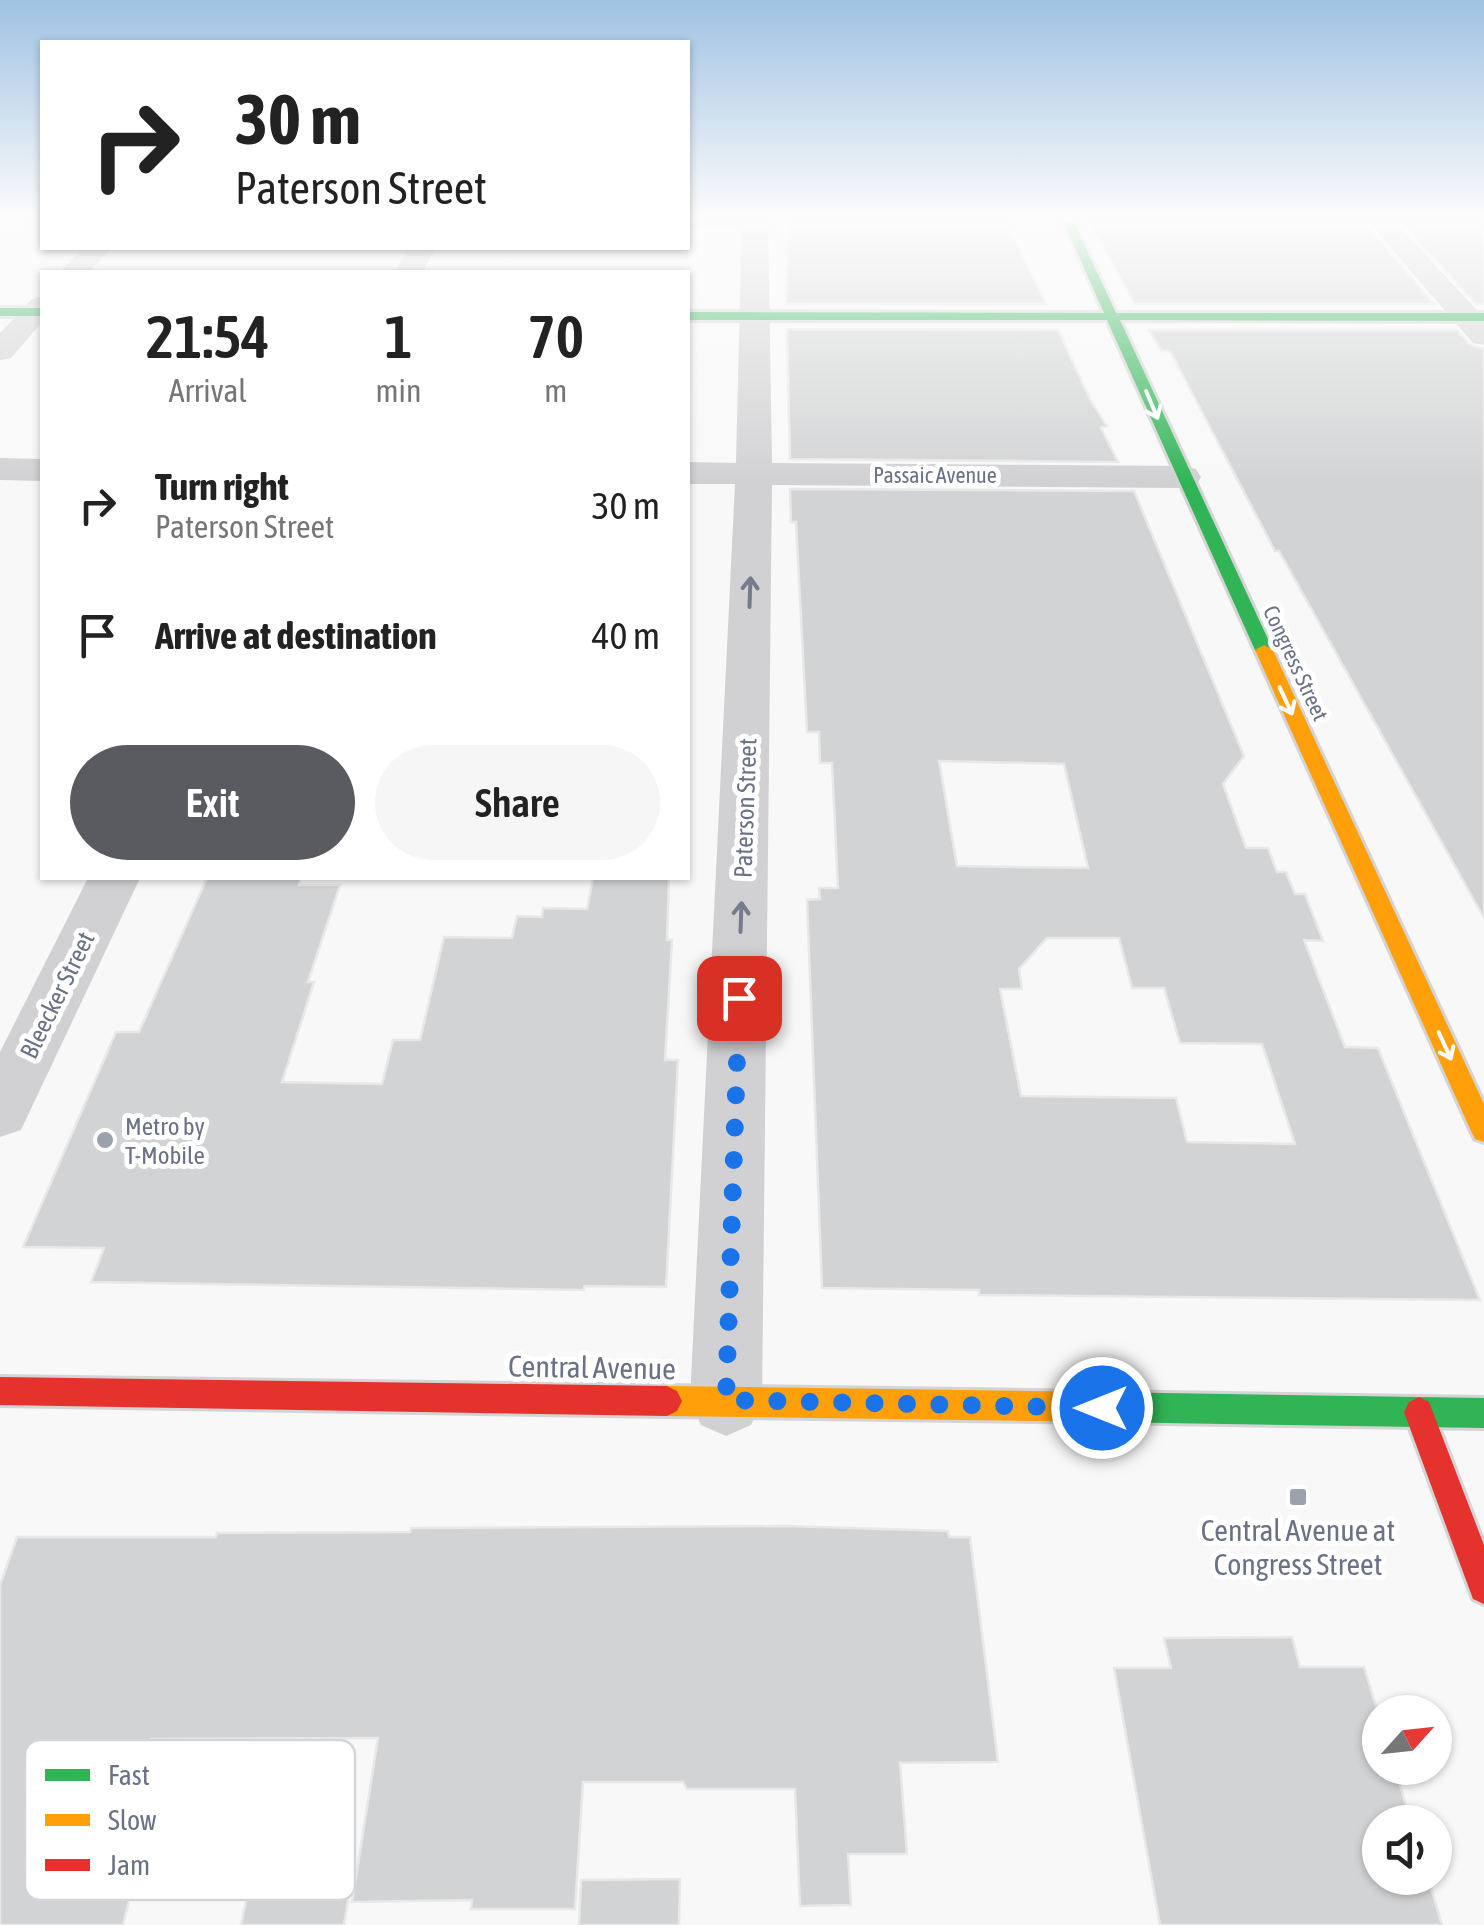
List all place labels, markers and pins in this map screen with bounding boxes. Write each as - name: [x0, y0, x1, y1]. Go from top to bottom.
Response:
- pin: [697, 956, 782, 1041]
- place label: Metro by T-Mobile: [125, 1112, 205, 1169]
- marker: Metro by T-Mobile: [94, 1129, 116, 1151]
- marker: Central Avenue at Congress Street: [1287, 1486, 1309, 1508]
- place label: Central Avenue at Congress Street: [1201, 1513, 1395, 1581]

